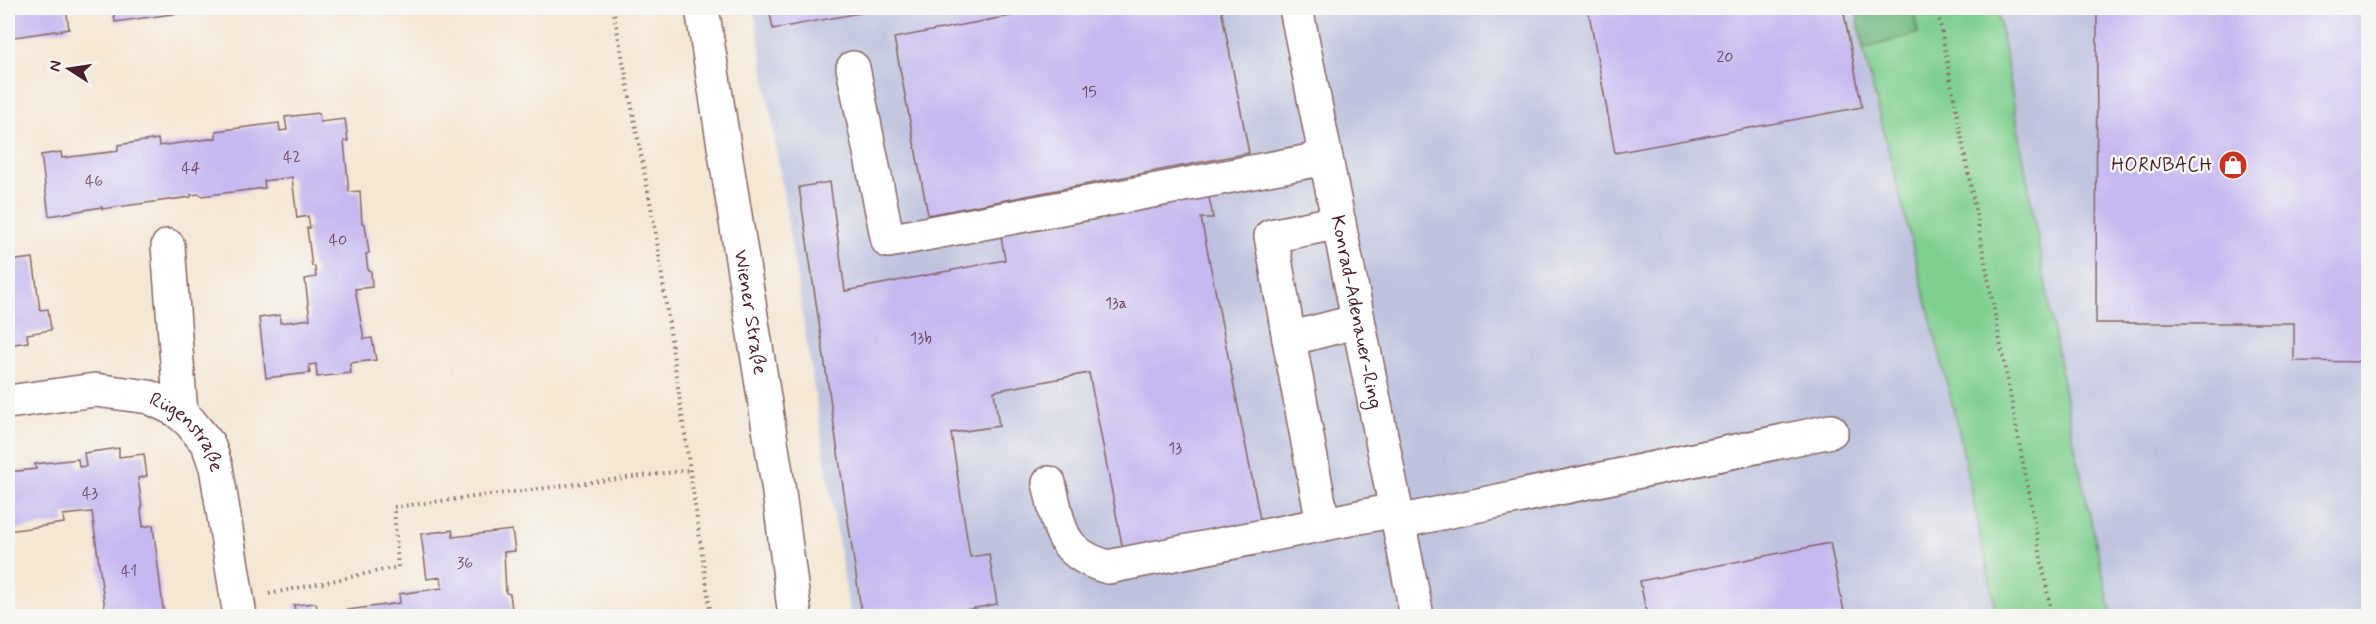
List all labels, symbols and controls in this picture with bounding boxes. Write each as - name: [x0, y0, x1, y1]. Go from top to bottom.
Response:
- north arrow: [39, 39, 99, 99]
- house number: 20: [1717, 47, 1734, 68]
- text: N: [44, 59, 67, 74]
- house number: 15: [1081, 82, 1097, 103]
- house number: 42: [283, 147, 301, 168]
- shop icon: HORNBACH: [2217, 149, 2249, 181]
- place label: HORNBACH: [2111, 152, 2212, 179]
- house number: 44: [181, 158, 201, 179]
- house number: 46: [85, 171, 103, 192]
- street label: Konrad-Adenauer-Ring: [1324, 213, 1389, 412]
- house number: 40: [329, 230, 347, 251]
- street label: Wiener Straße: [727, 248, 774, 377]
- house number: 13a: [1105, 293, 1127, 314]
- house number: 13b: [910, 328, 932, 349]
- street label: Rügenstraße: [145, 386, 230, 476]
- house number: 13: [1168, 438, 1182, 459]
- house number: 43: [82, 483, 98, 504]
- house number: 36: [457, 553, 473, 574]
- house number: 41: [121, 561, 137, 582]

